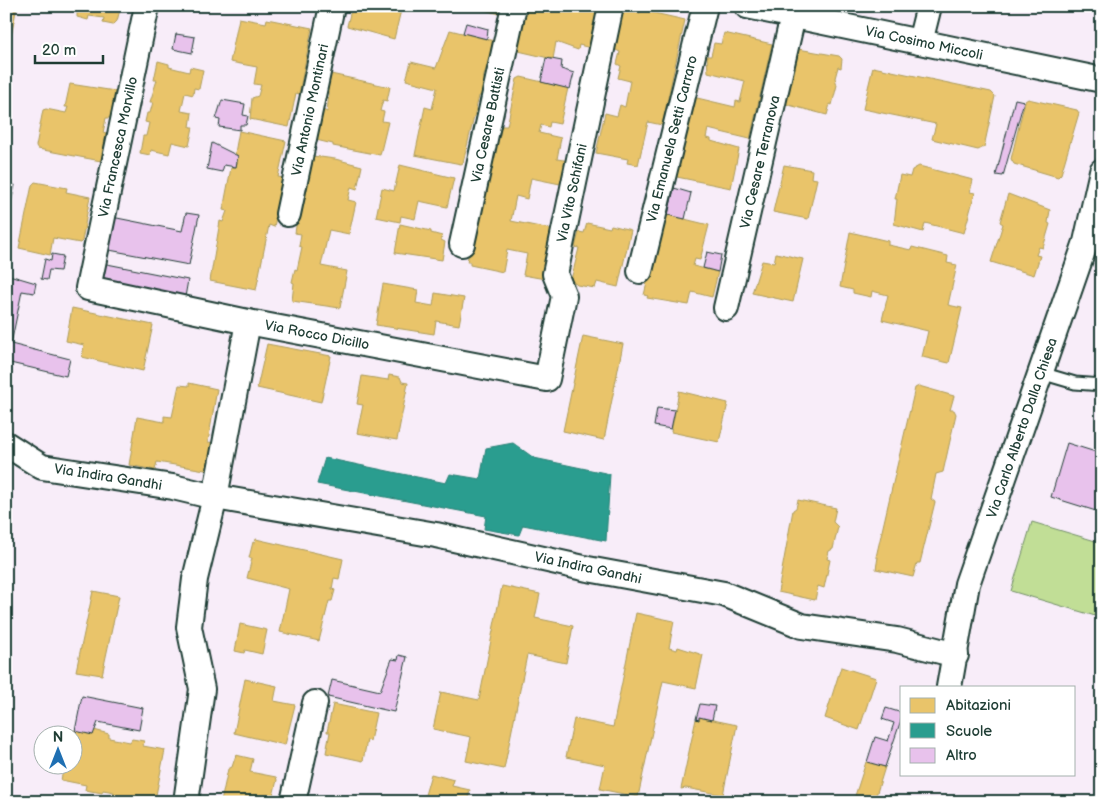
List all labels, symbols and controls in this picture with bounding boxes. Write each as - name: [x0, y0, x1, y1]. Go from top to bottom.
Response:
- street label: Via Cosimo Miccoli: [864, 22, 984, 64]
- scale bar: [35, 32, 102, 64]
- text: 20 m: [42, 41, 76, 60]
- street label: Via Antonio Montinari: [288, 42, 332, 178]
- street label: Via Emanuela Setti Carraro: [643, 54, 701, 224]
- street label: Via Cesare Battisti: [467, 66, 509, 184]
- street label: Via Francesca Morvillo: [95, 75, 141, 219]
- street label: Via Cesare Terranova: [736, 94, 784, 230]
- street label: Via Vito Schifani: [553, 142, 591, 244]
- street label: Via Rocco Dicillo: [263, 316, 371, 354]
- street label: Via Carlo Alberto Dalla Chiesa: [983, 335, 1061, 521]
- street label: Via Indira Gandhi: [53, 460, 163, 494]
- street label: Via Indira Gandhi: [533, 548, 643, 588]
- legend: [900, 686, 1076, 776]
- text: Abitazioni: [946, 696, 1011, 715]
- text: Scuole: [946, 722, 992, 741]
- north arrow: [32, 726, 82, 776]
- text: N: [53, 729, 63, 746]
- text: Altro: [946, 746, 977, 765]

